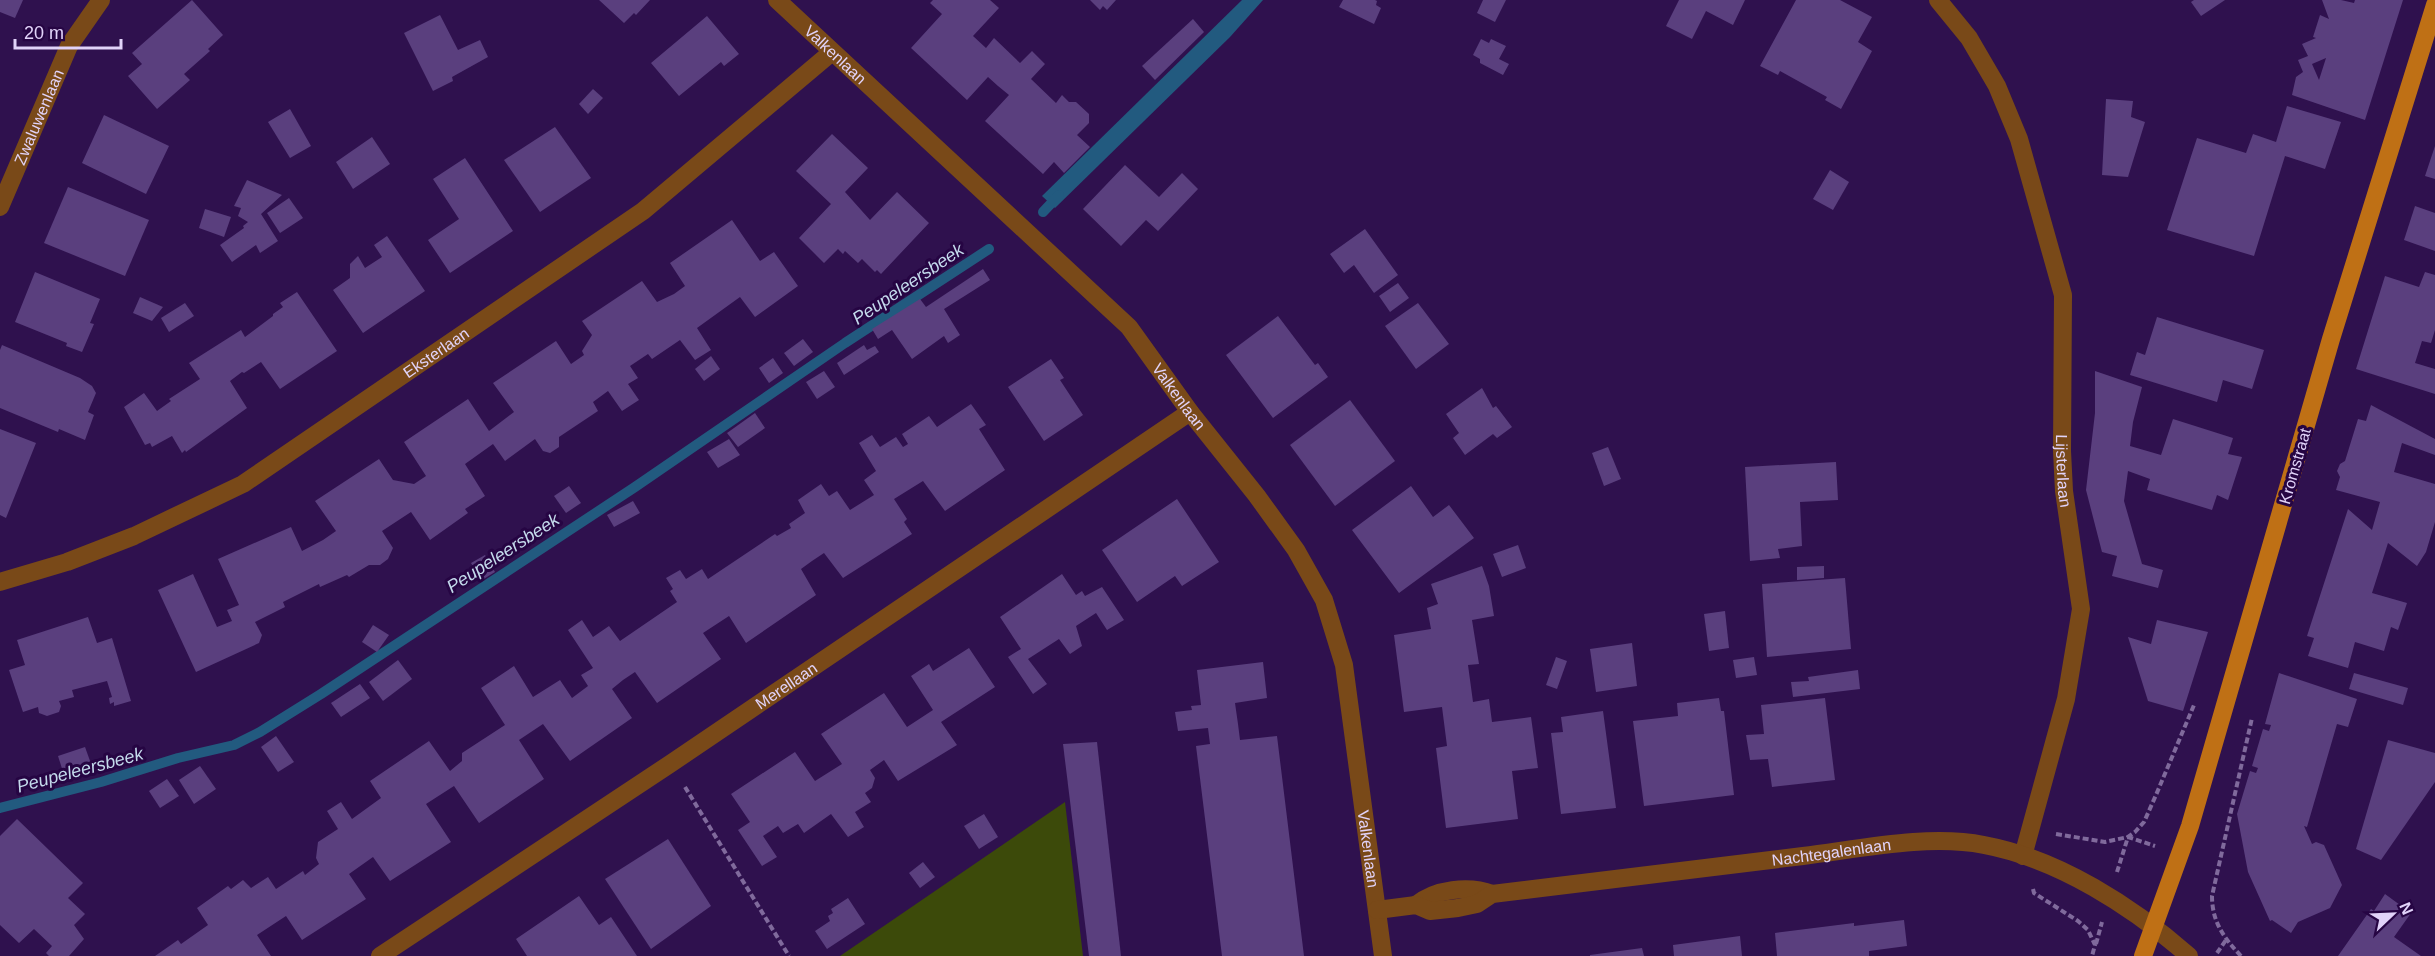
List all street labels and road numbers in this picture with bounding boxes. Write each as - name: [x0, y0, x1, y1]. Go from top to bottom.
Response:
- street label: Valkenlaan: [801, 22, 870, 87]
- street label: Zwaluwenlaan: [11, 67, 67, 167]
- street label: Eksterlaan: [400, 324, 472, 381]
- street label: Valkenlaan: [1149, 360, 1209, 433]
- street label: Kromstraat: [2276, 426, 2314, 506]
- street label: Lijsterlaan: [2053, 434, 2075, 508]
- street label: Merellaan: [752, 659, 820, 712]
- street label: Valkenlaan: [1355, 809, 1382, 889]
- street label: Nachtegalenlaan: [1771, 836, 1892, 868]

